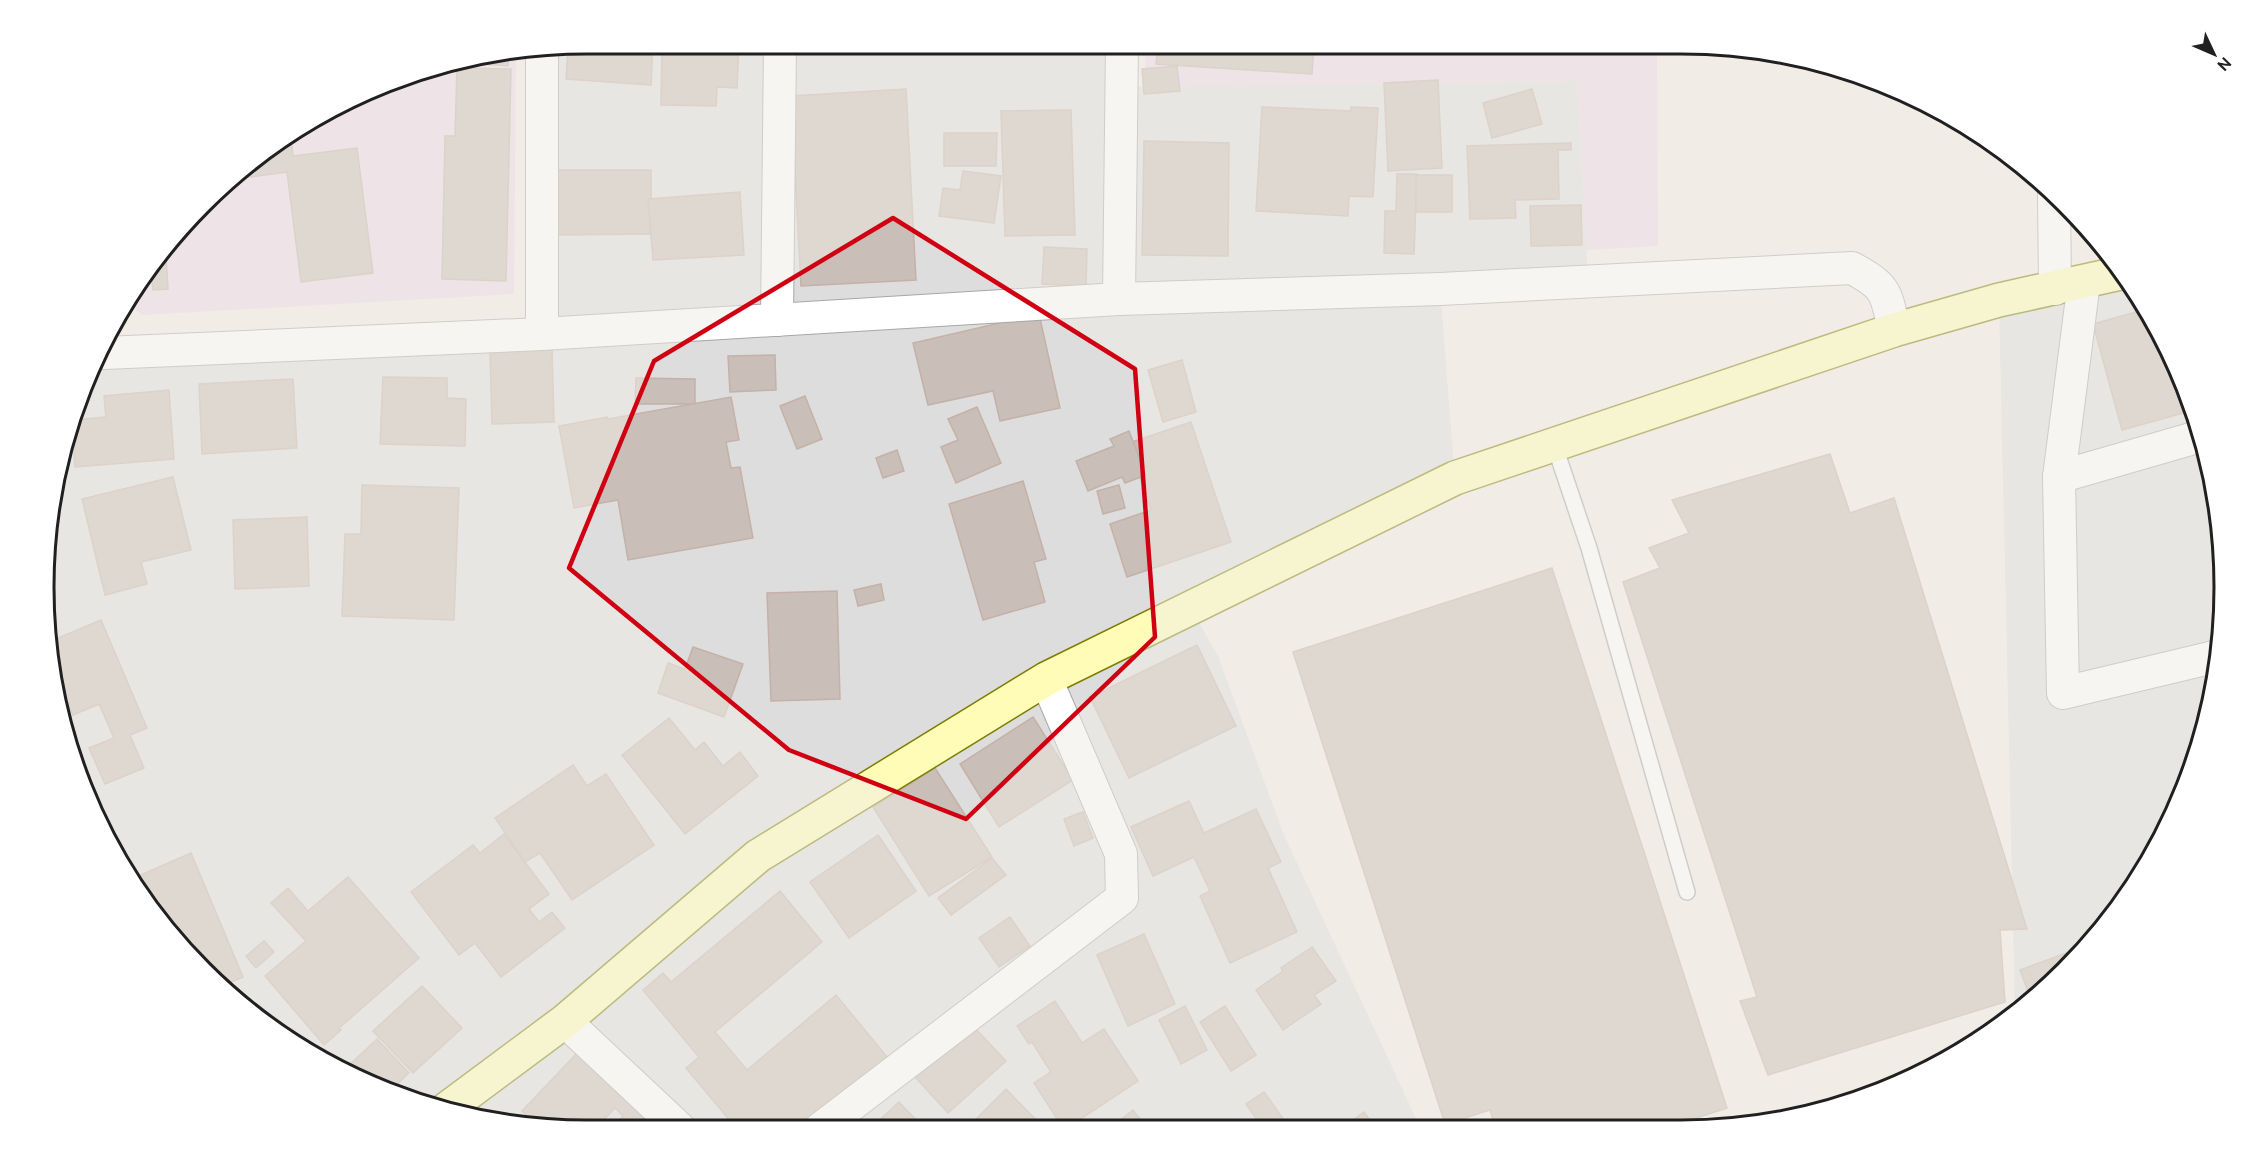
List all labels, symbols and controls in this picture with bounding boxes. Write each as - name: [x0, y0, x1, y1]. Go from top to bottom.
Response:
- north arrow: [2184, 24, 2244, 84]
- text: N: [2214, 54, 2235, 75]

